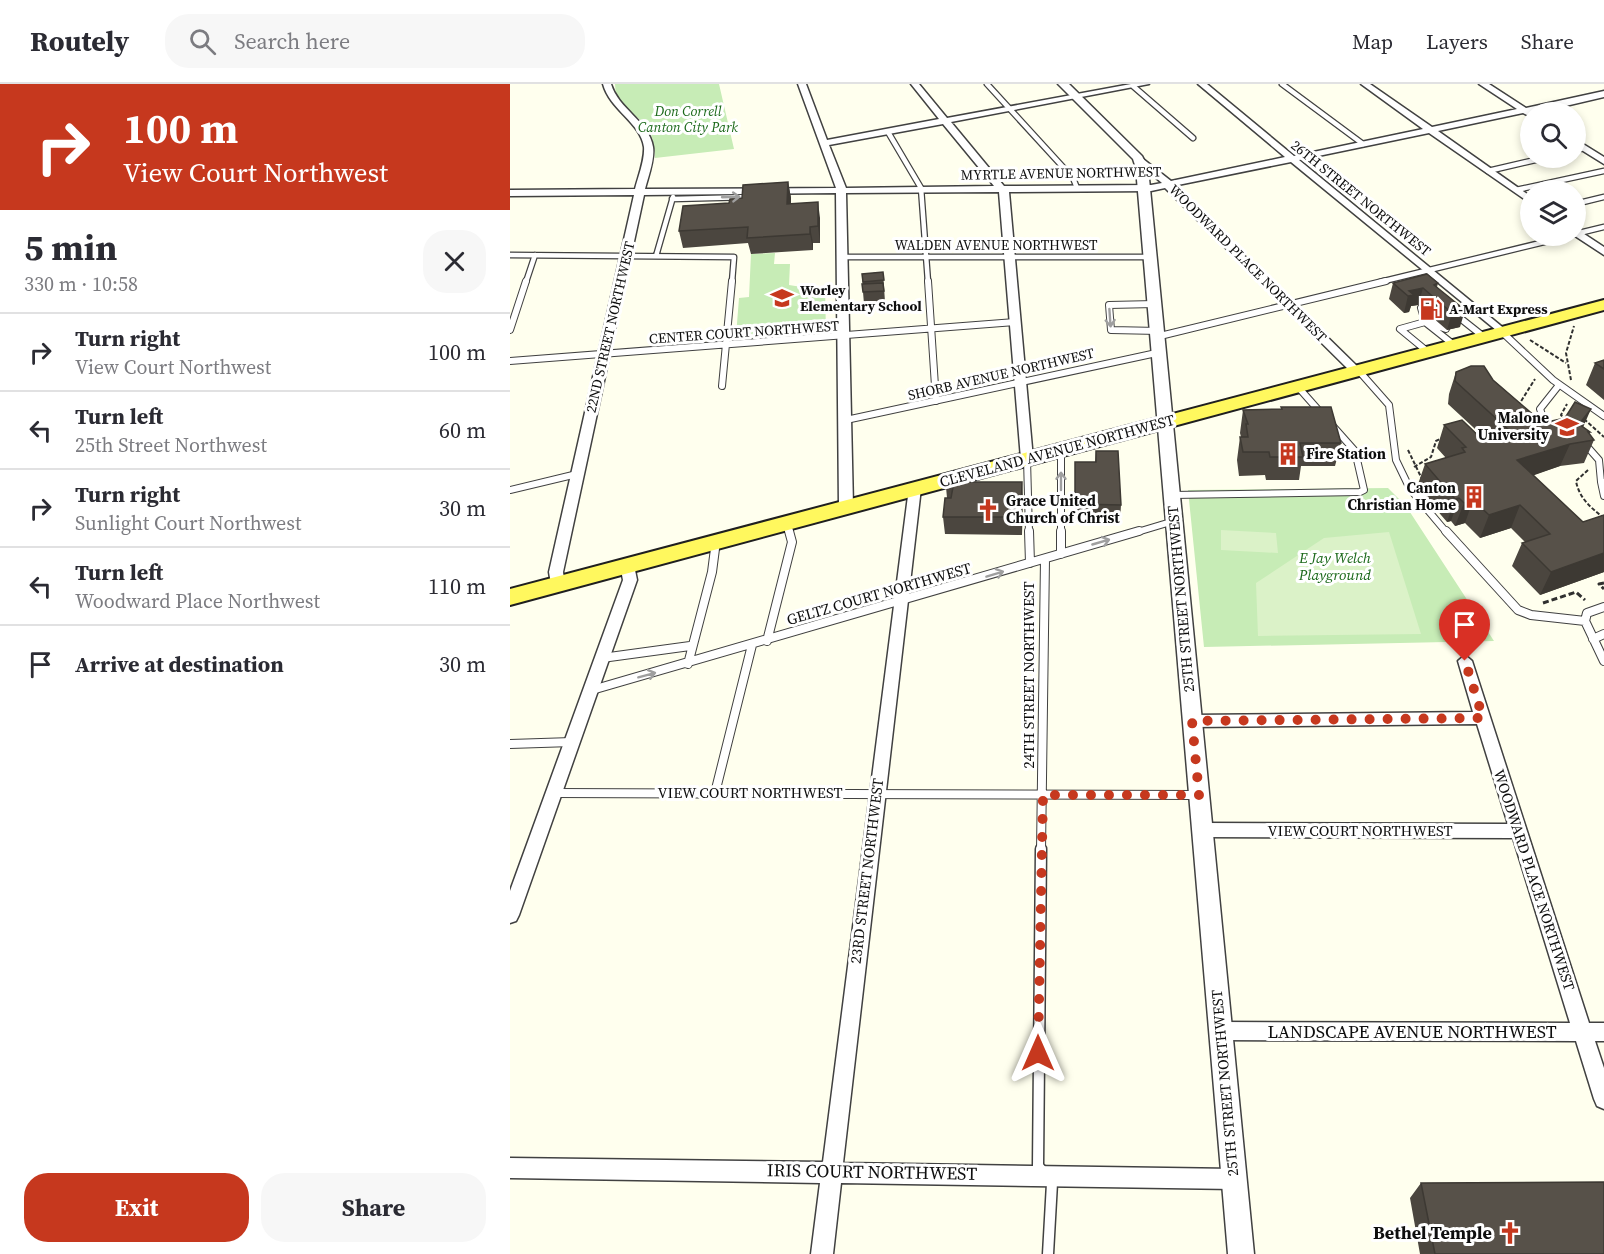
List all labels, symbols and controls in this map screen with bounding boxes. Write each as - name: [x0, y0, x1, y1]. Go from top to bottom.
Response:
- search box: [165, 14, 585, 68]
- text: Routely: [30, 22, 129, 60]
- icon: search: [186, 25, 219, 58]
- text: Search here: [234, 26, 350, 56]
- text: Map: [1352, 27, 1393, 56]
- text: Layers: [1426, 27, 1488, 56]
- text: Share: [1521, 27, 1574, 56]
- text: 100 m: [123, 99, 238, 157]
- park label: Don Correll Canton City Park: [638, 101, 738, 137]
- map controls: [1520, 102, 1586, 246]
- button: search: [1520, 102, 1586, 168]
- icon: right: [24, 108, 102, 186]
- street label: 26TH STREET NORTHWEST: [1287, 135, 1436, 261]
- text: View Court Northwest: [123, 154, 388, 191]
- street label: MYRTLE AVENUE NORTHWEST: [960, 161, 1162, 185]
- street label: WOODWARD PLACE NORTHWEST: [1165, 180, 1332, 347]
- button: layers: [1520, 180, 1586, 246]
- one-way arrow: [720, 192, 740, 203]
- text: 5 min: [24, 223, 117, 272]
- button: close: [423, 230, 486, 293]
- street label: WALDEN AVENUE NORTHWEST: [894, 235, 1098, 255]
- street label: 22ND STREET NORTHWEST: [581, 239, 640, 415]
- text: 330 m · 10:58: [24, 270, 138, 298]
- place label: Worley Elementary School: [800, 280, 922, 316]
- school or university icon: Worley Elementary School: [769, 285, 795, 311]
- fuel station icon: A-Mart Express: [1418, 296, 1444, 322]
- place label: A-Mart Express: [1449, 299, 1548, 319]
- one-way arrow: [1105, 307, 1116, 327]
- street label: CENTER COURT NORTHWEST: [648, 315, 840, 349]
- text: Turn right: [75, 323, 180, 353]
- icon: right: [24, 336, 57, 369]
- text: 100 m: [428, 337, 486, 367]
- street label: SHORB AVENUE NORTHWEST: [906, 343, 1097, 405]
- text: View Court Northwest: [75, 353, 271, 381]
- text: Turn left: [75, 401, 163, 431]
- place label: Malone University: [1478, 407, 1549, 445]
- street label: CLEVELAND AVENUE NORTHWEST: [937, 409, 1177, 492]
- icon: left: [24, 414, 57, 447]
- school or university icon: Malone University: [1554, 414, 1580, 440]
- text: 60 m: [439, 415, 486, 445]
- text: 25th Street Northwest: [75, 431, 267, 459]
- building icon: Fire Station: [1275, 441, 1301, 467]
- place label: Fire Station: [1306, 443, 1386, 464]
- one-way arrow: [1055, 471, 1067, 491]
- place label: Canton Christian Home: [1347, 477, 1456, 515]
- text: Turn right: [75, 479, 180, 509]
- building icon: Canton Christian Home: [1461, 484, 1487, 510]
- place label: Grace United Church of Christ: [1006, 490, 1120, 528]
- icon: right: [24, 492, 57, 525]
- text: 30 m: [439, 493, 486, 523]
- church icon: Grace United Church of Christ: [975, 497, 1001, 523]
- street label: 25TH STREET NORTHWEST: [1162, 505, 1199, 693]
- text: Sunlight Court Northwest: [75, 509, 302, 537]
- one-way arrow: [1091, 536, 1110, 547]
- park label: E Jay Welch Playground: [1298, 547, 1371, 585]
- text: Turn left: [75, 557, 163, 587]
- street label: GELTZ COURT NORTHWEST: [784, 557, 974, 630]
- one-way arrow: [985, 568, 1004, 579]
- icon: left: [24, 570, 57, 603]
- text: 110 m: [428, 571, 486, 601]
- street label: 24TH STREET NORTHWEST: [1018, 581, 1039, 769]
- text: Woodward Place Northwest: [75, 587, 320, 615]
- pin: [1439, 599, 1490, 661]
- icon: arrive: [1448, 608, 1481, 641]
- icon: arrive: [24, 648, 57, 681]
- text: Arrive at destination: [75, 649, 284, 679]
- text: 30 m: [439, 649, 486, 679]
- one-way arrow: [637, 669, 656, 681]
- street label: WOODWARD PLACE NORTHWEST: [1489, 767, 1580, 993]
- street label: 23RD STREET NORTHWEST: [845, 777, 888, 965]
- street label: VIEW COURT NORTHWEST: [658, 782, 843, 803]
- street label: VIEW COURT NORTHWEST: [1268, 820, 1453, 841]
- street label: 25TH STREET NORTHWEST: [1206, 989, 1243, 1177]
- street label: LANDSCAPE AVENUE NORTHWEST: [1267, 1019, 1557, 1044]
- position arrow: [1006, 1021, 1070, 1085]
- street label: IRIS COURT NORTHWEST: [767, 1157, 977, 1186]
- button: Exit: [24, 1173, 249, 1242]
- button: Share: [261, 1173, 486, 1242]
- place label: Bethel Temple: [1373, 1220, 1492, 1245]
- church icon: Bethel Temple: [1497, 1220, 1523, 1246]

